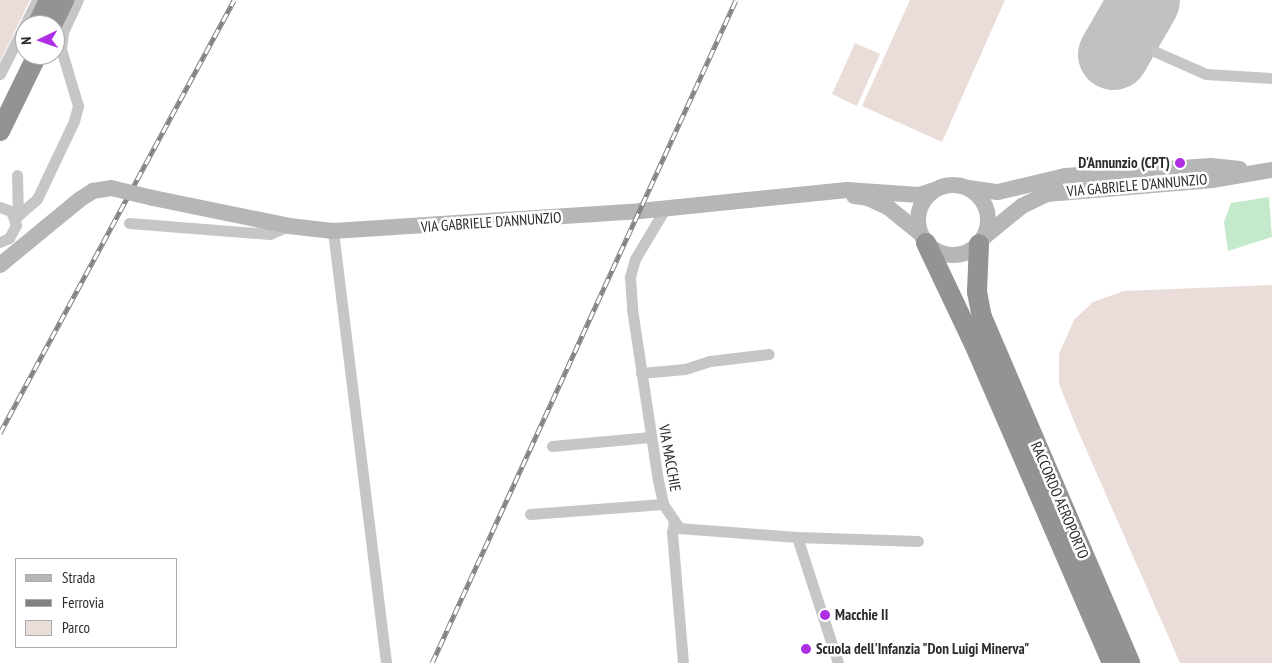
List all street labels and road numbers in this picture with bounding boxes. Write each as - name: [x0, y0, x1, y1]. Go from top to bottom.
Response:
- street label: VIA GABRIELE D'ANNUNZIO: [1066, 170, 1208, 200]
- street label: VIA GABRIELE D'ANNUNZIO: [420, 208, 562, 236]
- street label: VIA MACCHIE: [655, 423, 685, 493]
- street label: RACCORDO AEROPORTO: [1027, 439, 1093, 561]

